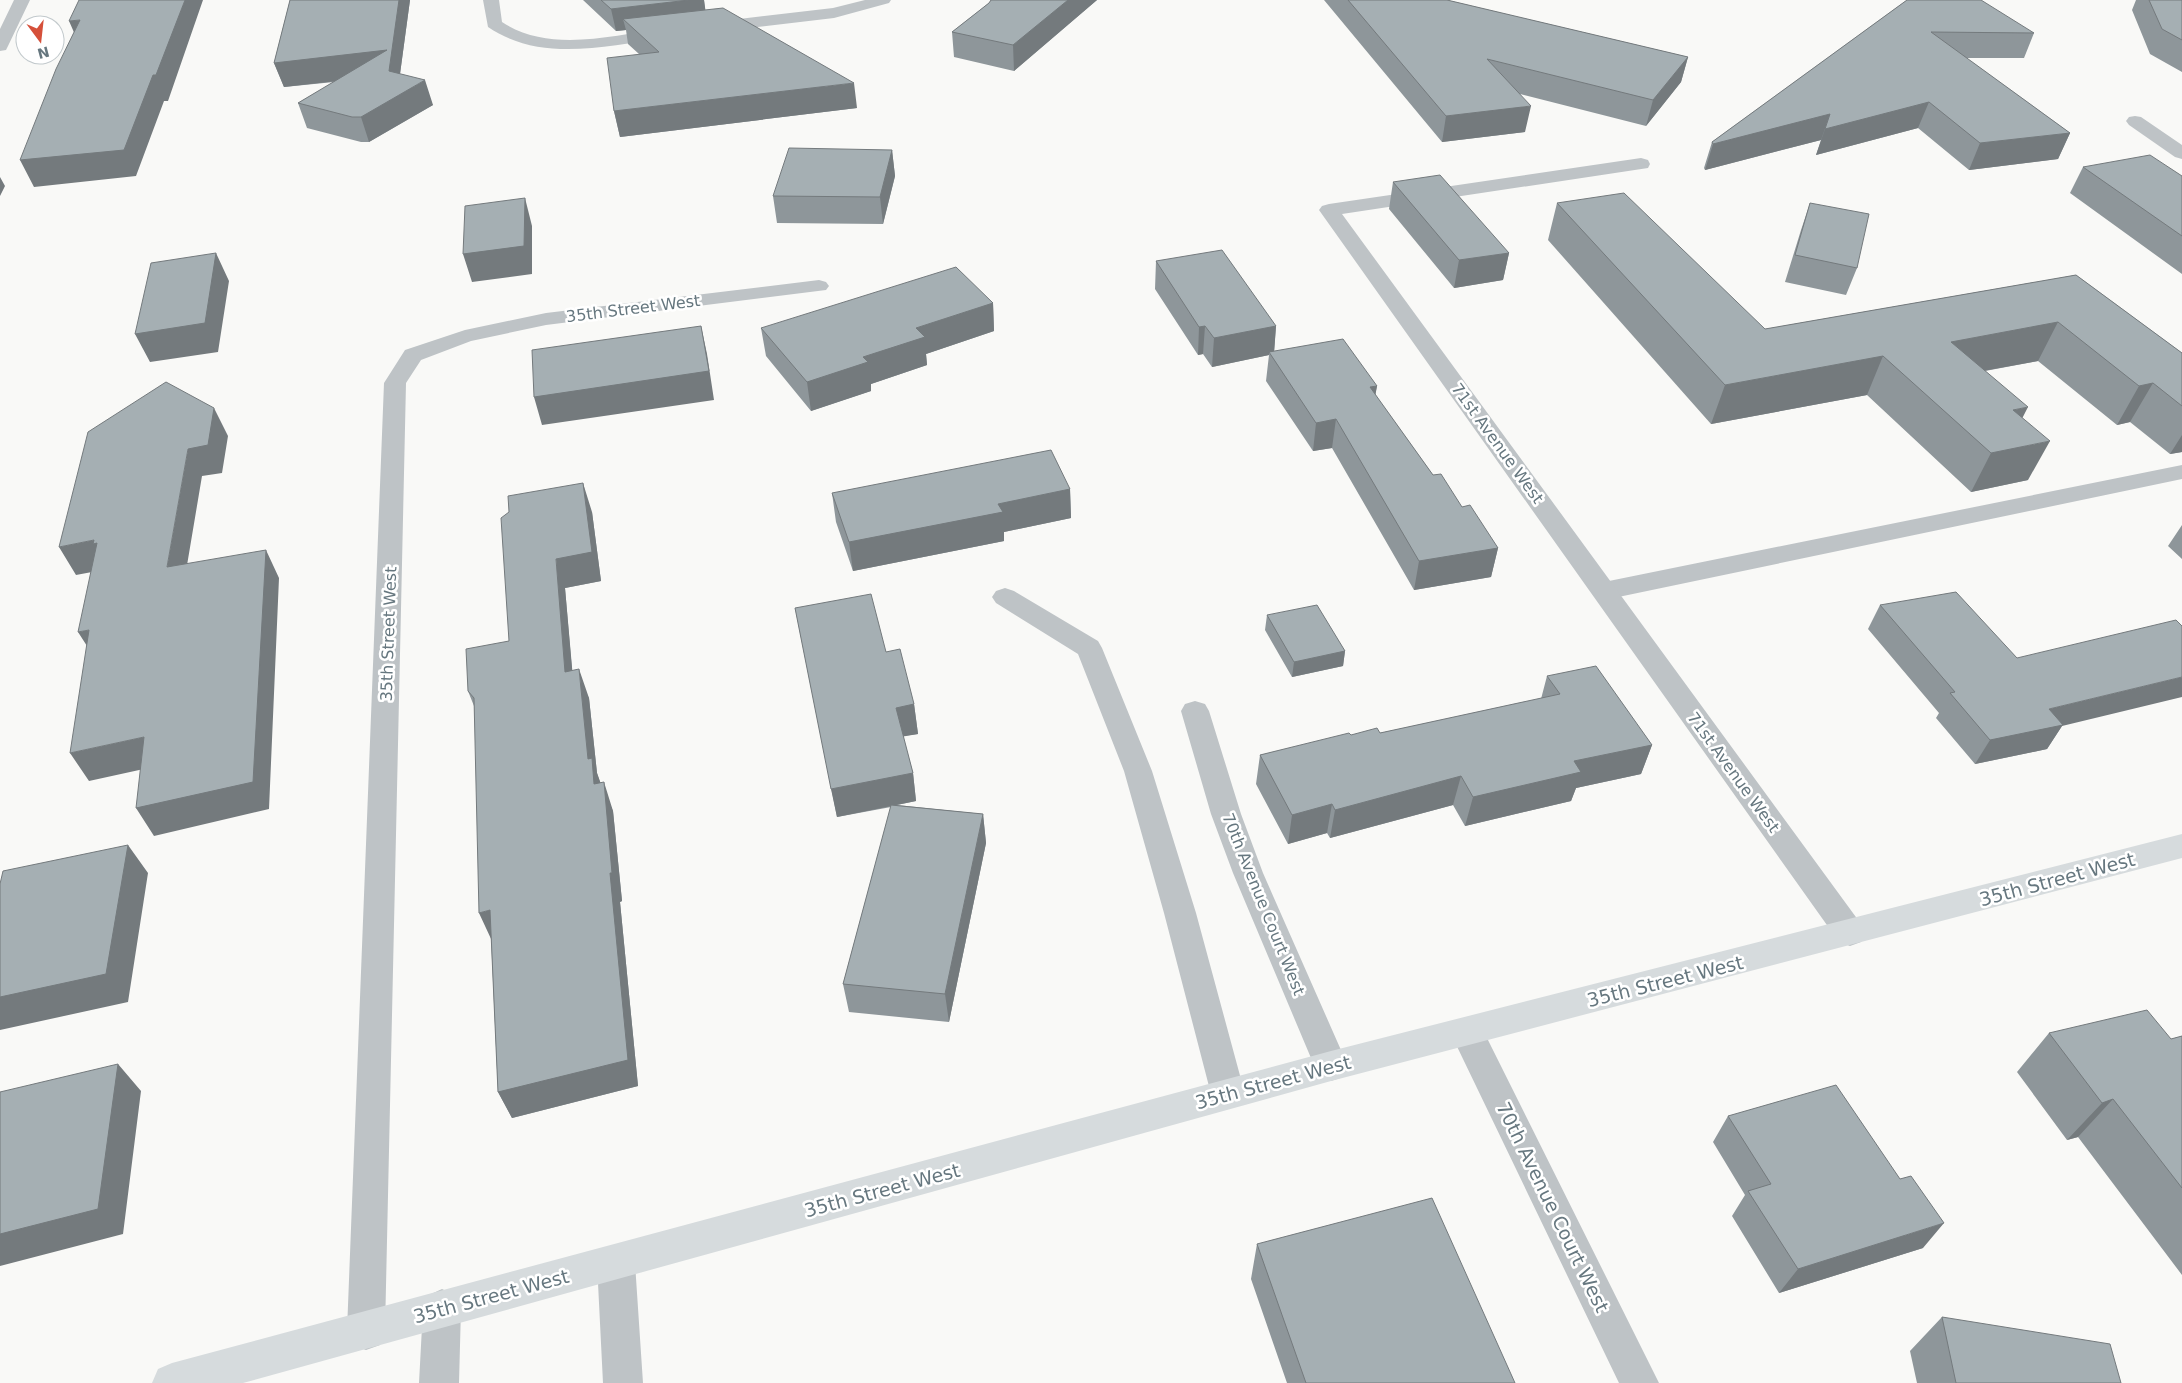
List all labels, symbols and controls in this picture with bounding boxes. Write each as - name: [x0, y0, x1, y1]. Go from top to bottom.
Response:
- north arrow: [15, 15, 65, 65]
- text: N: [36, 43, 51, 62]
- street label: 35th Street West: [565, 291, 701, 326]
- street label: 71st Avenue West: [1448, 379, 1548, 507]
- street label: 35th Street West: [377, 566, 400, 702]
- street label: 71st Avenue West: [1684, 708, 1784, 836]
- street label: 70th Avenue Court West: [1218, 810, 1309, 998]
- street label: 35th Street West: [1977, 848, 2137, 910]
- street label: 35th Street West: [1585, 951, 1745, 1011]
- street label: 35th Street West: [1193, 1051, 1353, 1113]
- street label: 70th Avenue Court West: [1492, 1098, 1614, 1316]
- street label: 35th Street West: [802, 1159, 962, 1221]
- street label: 35th Street West: [411, 1265, 571, 1327]

